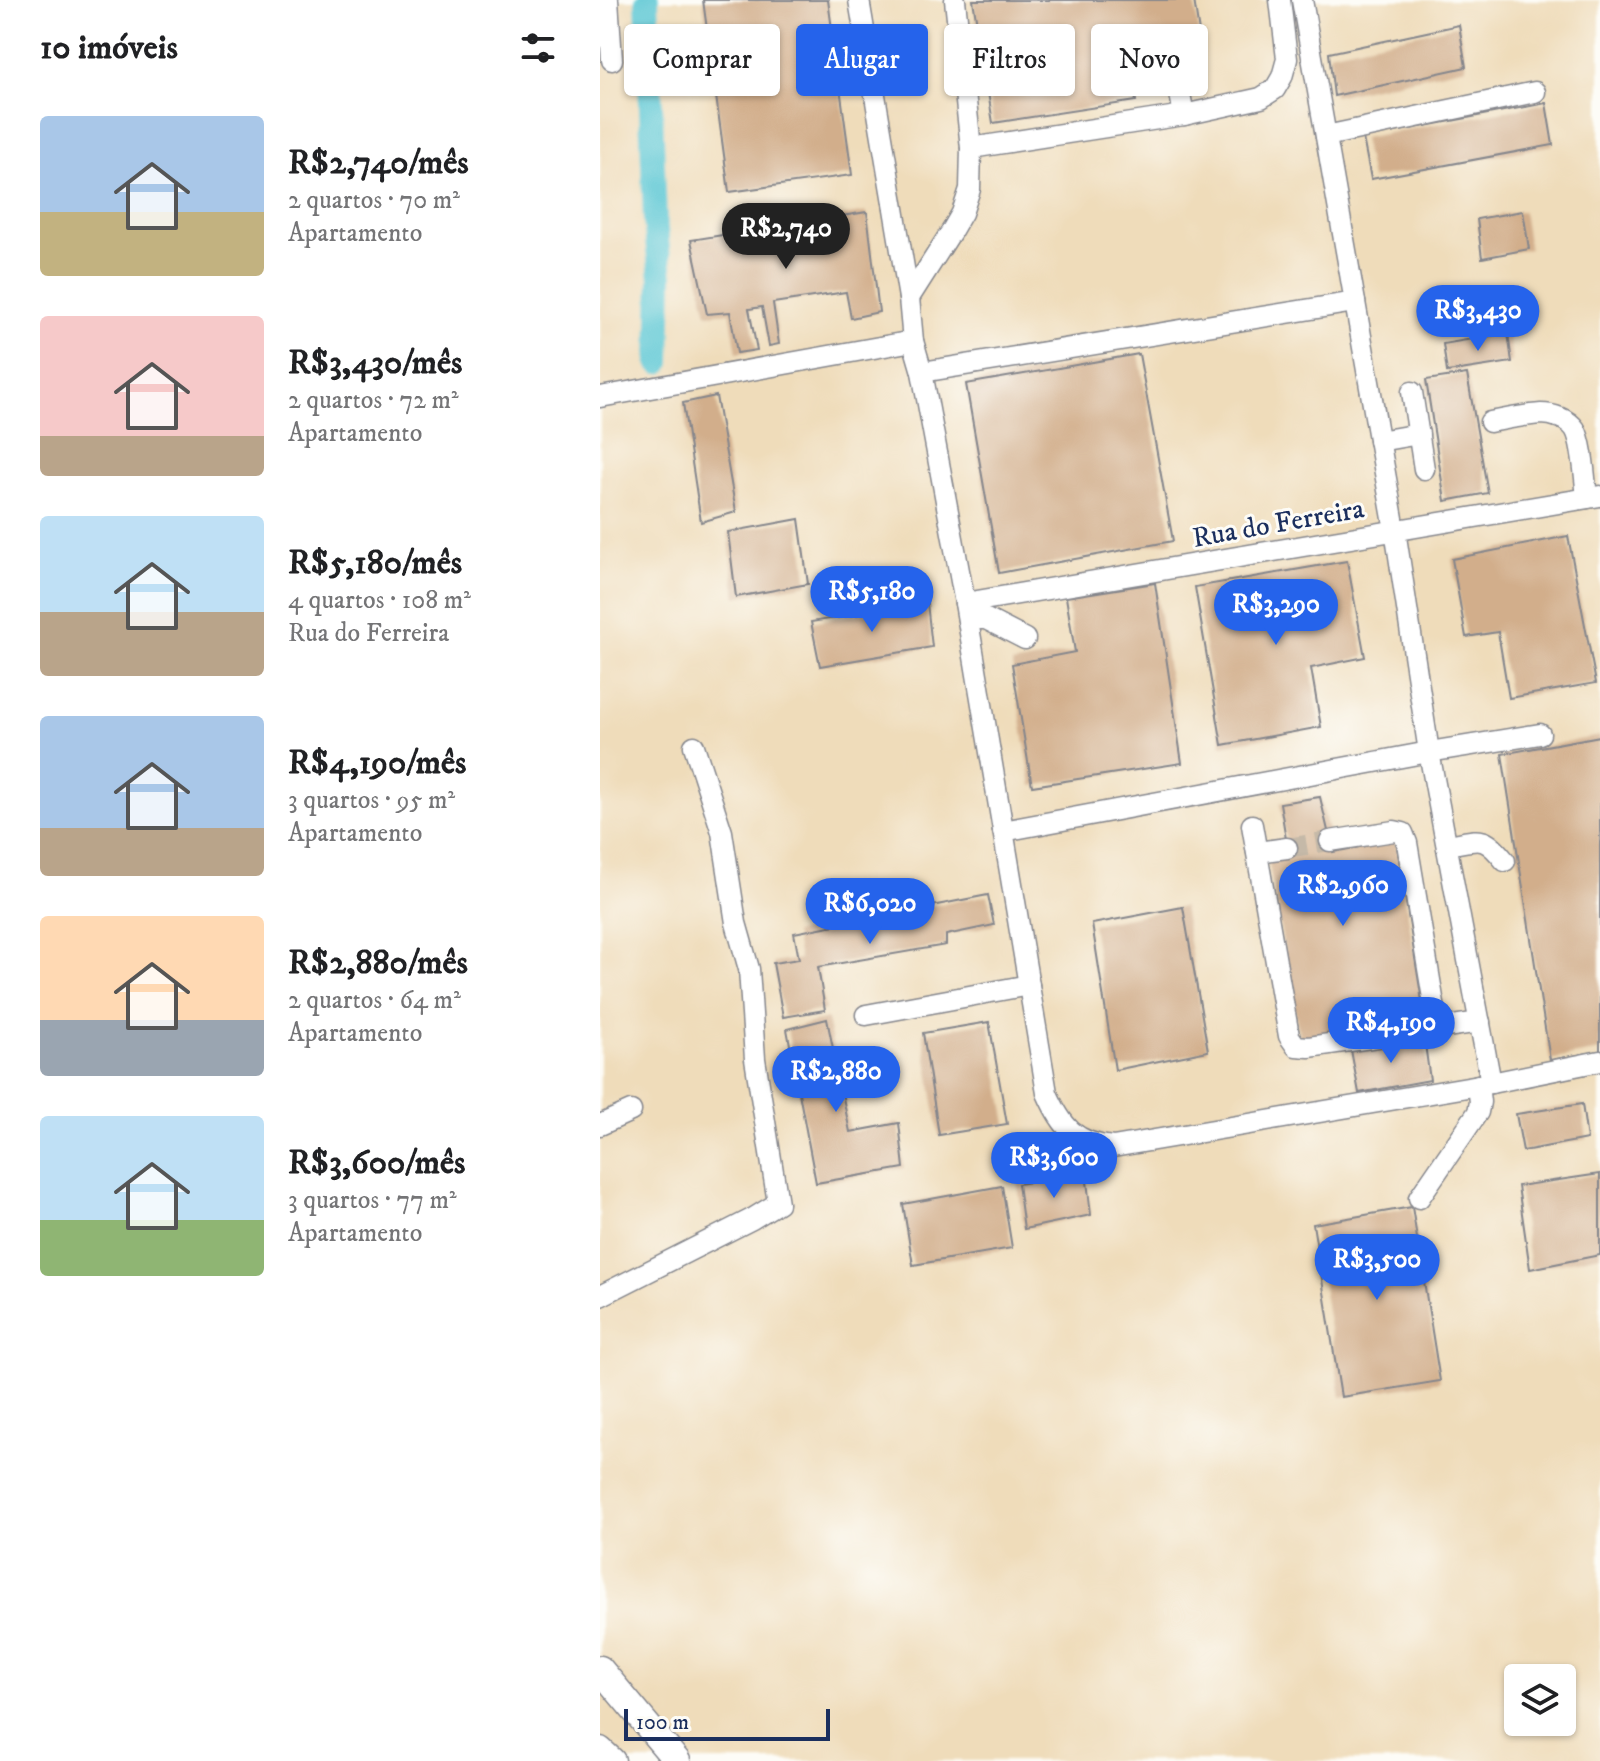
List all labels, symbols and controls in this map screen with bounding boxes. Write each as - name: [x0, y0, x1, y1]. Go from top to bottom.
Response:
- chip: Comprar: [624, 24, 780, 96]
- chip: Alugar: [796, 24, 928, 96]
- chip: Filtros: [944, 24, 1075, 96]
- chip: Novo: [1091, 24, 1208, 96]
- icon: filters: [516, 26, 560, 70]
- text: 10 imóveis: [40, 27, 178, 69]
- text: R$2,740/mês: [288, 142, 469, 184]
- icon: home: [104, 148, 200, 244]
- text: 2 quartos · 70 m²: [288, 184, 460, 217]
- pin: R$2,740: [712, 203, 860, 271]
- text: R$2,740: [740, 212, 832, 245]
- text: Apartamento: [288, 217, 422, 250]
- pin: R$3,430: [1404, 285, 1552, 353]
- text: R$3,430: [1434, 294, 1522, 327]
- text: R$3,430/mês: [288, 342, 462, 384]
- icon: home: [104, 348, 200, 444]
- text: 2 quartos · 72 m²: [288, 384, 459, 417]
- text: Apartamento: [288, 417, 422, 450]
- street label: Rua do Ferreira: [1190, 491, 1367, 556]
- text: R$5,180/mês: [288, 542, 462, 584]
- icon: home: [104, 548, 200, 644]
- pin: R$5,180: [798, 566, 946, 634]
- text: R$5,180: [828, 575, 916, 608]
- pin: R$3,290: [1202, 579, 1350, 647]
- text: 4 quartos · 108 m²: [288, 584, 471, 617]
- text: R$3,290: [1232, 588, 1320, 621]
- text: Rua do Ferreira: [288, 617, 449, 650]
- text: R$4,190/mês: [288, 742, 466, 784]
- icon: home: [104, 748, 200, 844]
- text: 3 quartos · 95 m²: [288, 784, 455, 817]
- text: Apartamento: [288, 817, 422, 850]
- pin: R$2,960: [1269, 860, 1417, 928]
- text: R$2,960: [1297, 869, 1389, 902]
- pin: R$6,020: [796, 878, 944, 946]
- text: R$6,020: [824, 887, 916, 920]
- text: R$2,880/mês: [288, 942, 468, 984]
- icon: home: [104, 948, 200, 1044]
- text: 2 quartos · 64 m²: [288, 984, 461, 1017]
- pin: R$4,190: [1317, 997, 1465, 1065]
- text: R$4,190: [1346, 1006, 1436, 1039]
- text: Apartamento: [288, 1017, 422, 1050]
- pin: R$2,880: [762, 1046, 910, 1114]
- text: R$2,880: [790, 1055, 882, 1088]
- pin: R$3,600: [980, 1132, 1128, 1200]
- text: R$3,600: [1009, 1141, 1099, 1174]
- text: R$3,600/mês: [288, 1142, 465, 1184]
- icon: home: [104, 1148, 200, 1244]
- text: 3 quartos · 77 m²: [288, 1184, 457, 1217]
- text: Apartamento: [288, 1217, 422, 1250]
- pin: R$3,500: [1303, 1234, 1451, 1302]
- text: R$3,500: [1333, 1243, 1421, 1276]
- map controls: [1504, 1664, 1576, 1736]
- button: layers: [1504, 1664, 1576, 1736]
- scale bar: [624, 1705, 830, 1741]
- text: 100 m: [636, 1709, 689, 1736]

